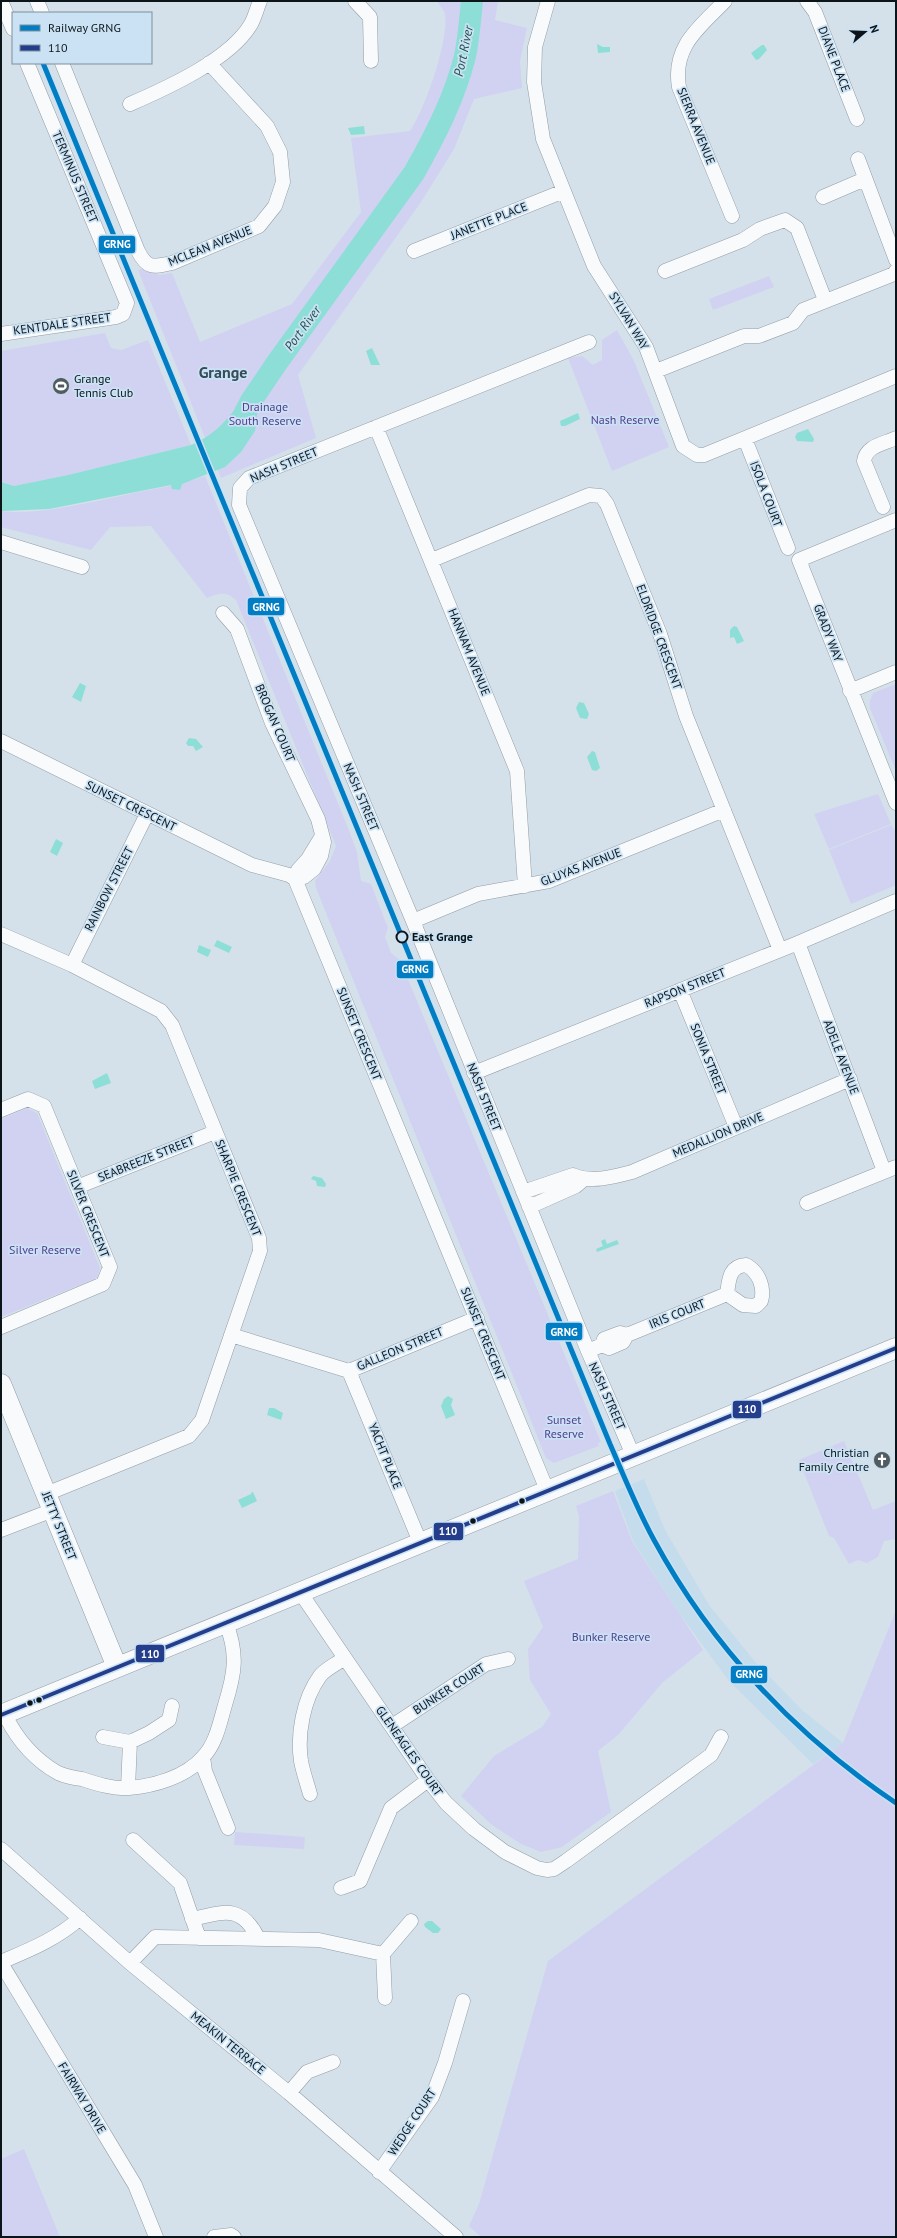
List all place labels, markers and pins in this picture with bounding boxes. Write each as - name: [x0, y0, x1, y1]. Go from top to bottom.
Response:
- place label: Grange Tennis Club: [74, 371, 133, 400]
- sports icon: Grange Tennis Club: [51, 376, 71, 396]
- place label: East Grange: [412, 929, 473, 944]
- marker: East Grange: [395, 930, 409, 944]
- place label: Christian Family Centre: [799, 1445, 869, 1474]
- church icon: Christian Family Centre: [872, 1450, 892, 1470]
- unlabelled marker: [517, 1496, 527, 1506]
- unlabelled marker: [468, 1516, 478, 1526]
- unlabelled marker: [34, 1695, 44, 1705]
- unlabelled marker: [25, 1698, 35, 1708]

